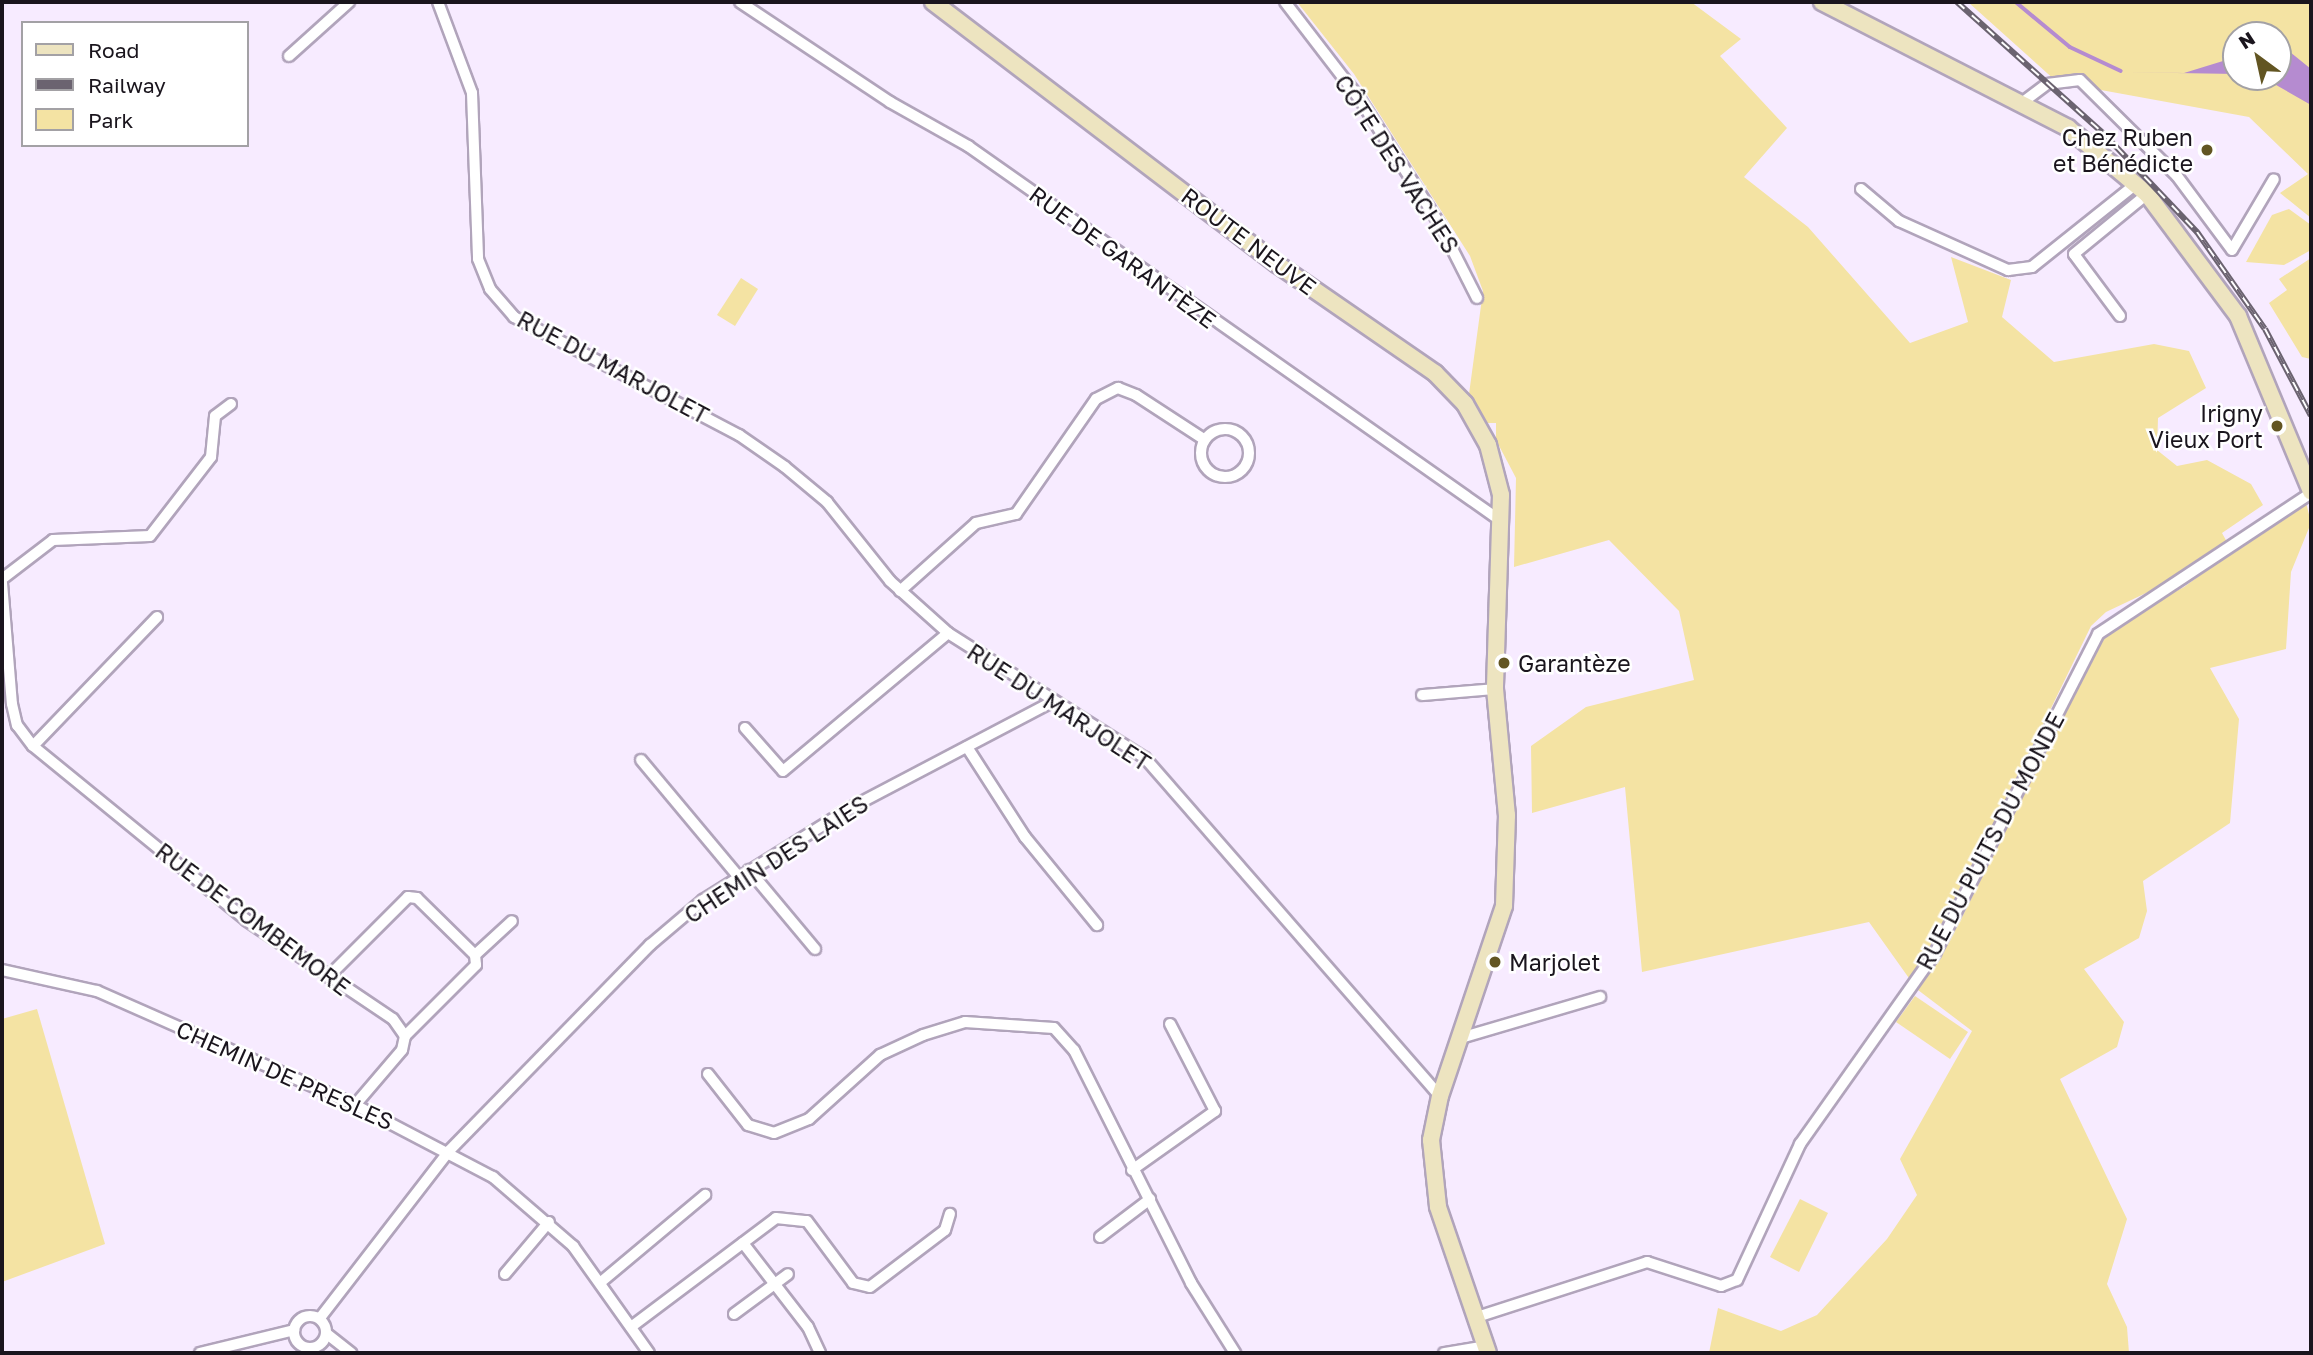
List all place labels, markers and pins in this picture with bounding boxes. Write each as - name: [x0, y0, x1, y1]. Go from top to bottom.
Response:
- place label: Chez Ruben et Bénédicte: [2053, 123, 2193, 177]
- marker: Chez Ruben et Bénédicte: [2199, 142, 2215, 158]
- place label: Irigny Vieux Port: [2149, 399, 2263, 453]
- marker: Irigny Vieux Port: [2269, 418, 2285, 434]
- place label: Garantèze: [1518, 649, 1630, 677]
- marker: Garantèze: [1496, 655, 1512, 671]
- place label: Marjolet: [1509, 948, 1600, 976]
- marker: Marjolet: [1487, 954, 1503, 970]

